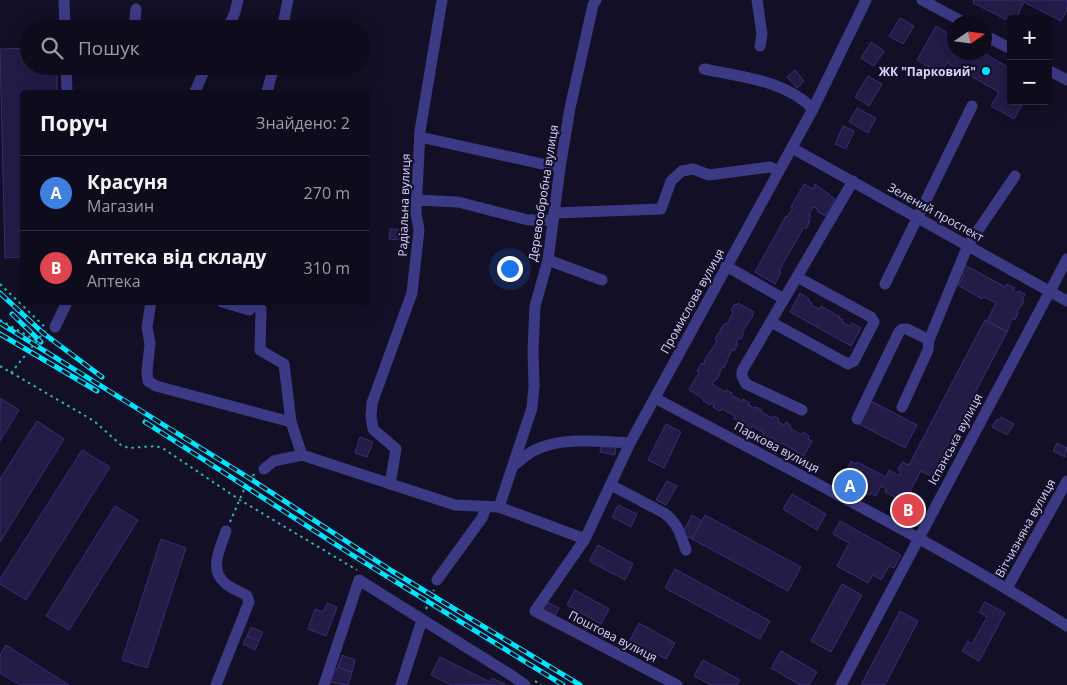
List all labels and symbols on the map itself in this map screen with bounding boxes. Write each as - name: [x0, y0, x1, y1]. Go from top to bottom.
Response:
- north arrow: [947, 15, 992, 60]
- place label: ЖК "Парковий": [879, 63, 976, 80]
- marker: ЖК "Парковий": [980, 65, 992, 77]
- street label: Деревообробна вулиця: [524, 123, 562, 263]
- street label: Радіальна вулиця: [394, 153, 414, 257]
- street label: Зелений проспект: [885, 179, 987, 246]
- street label: Промислова вулиця: [656, 245, 728, 357]
- your location: [497, 256, 523, 282]
- street label: Іспанська вулиця: [924, 390, 986, 488]
- street label: Паркова вулиця: [731, 417, 823, 477]
- pin: A: [834, 467, 866, 505]
- street label: Вітчизняна вулиця: [991, 476, 1059, 580]
- pin: B: [892, 491, 924, 529]
- street label: Поштова вулиця: [566, 606, 660, 666]

